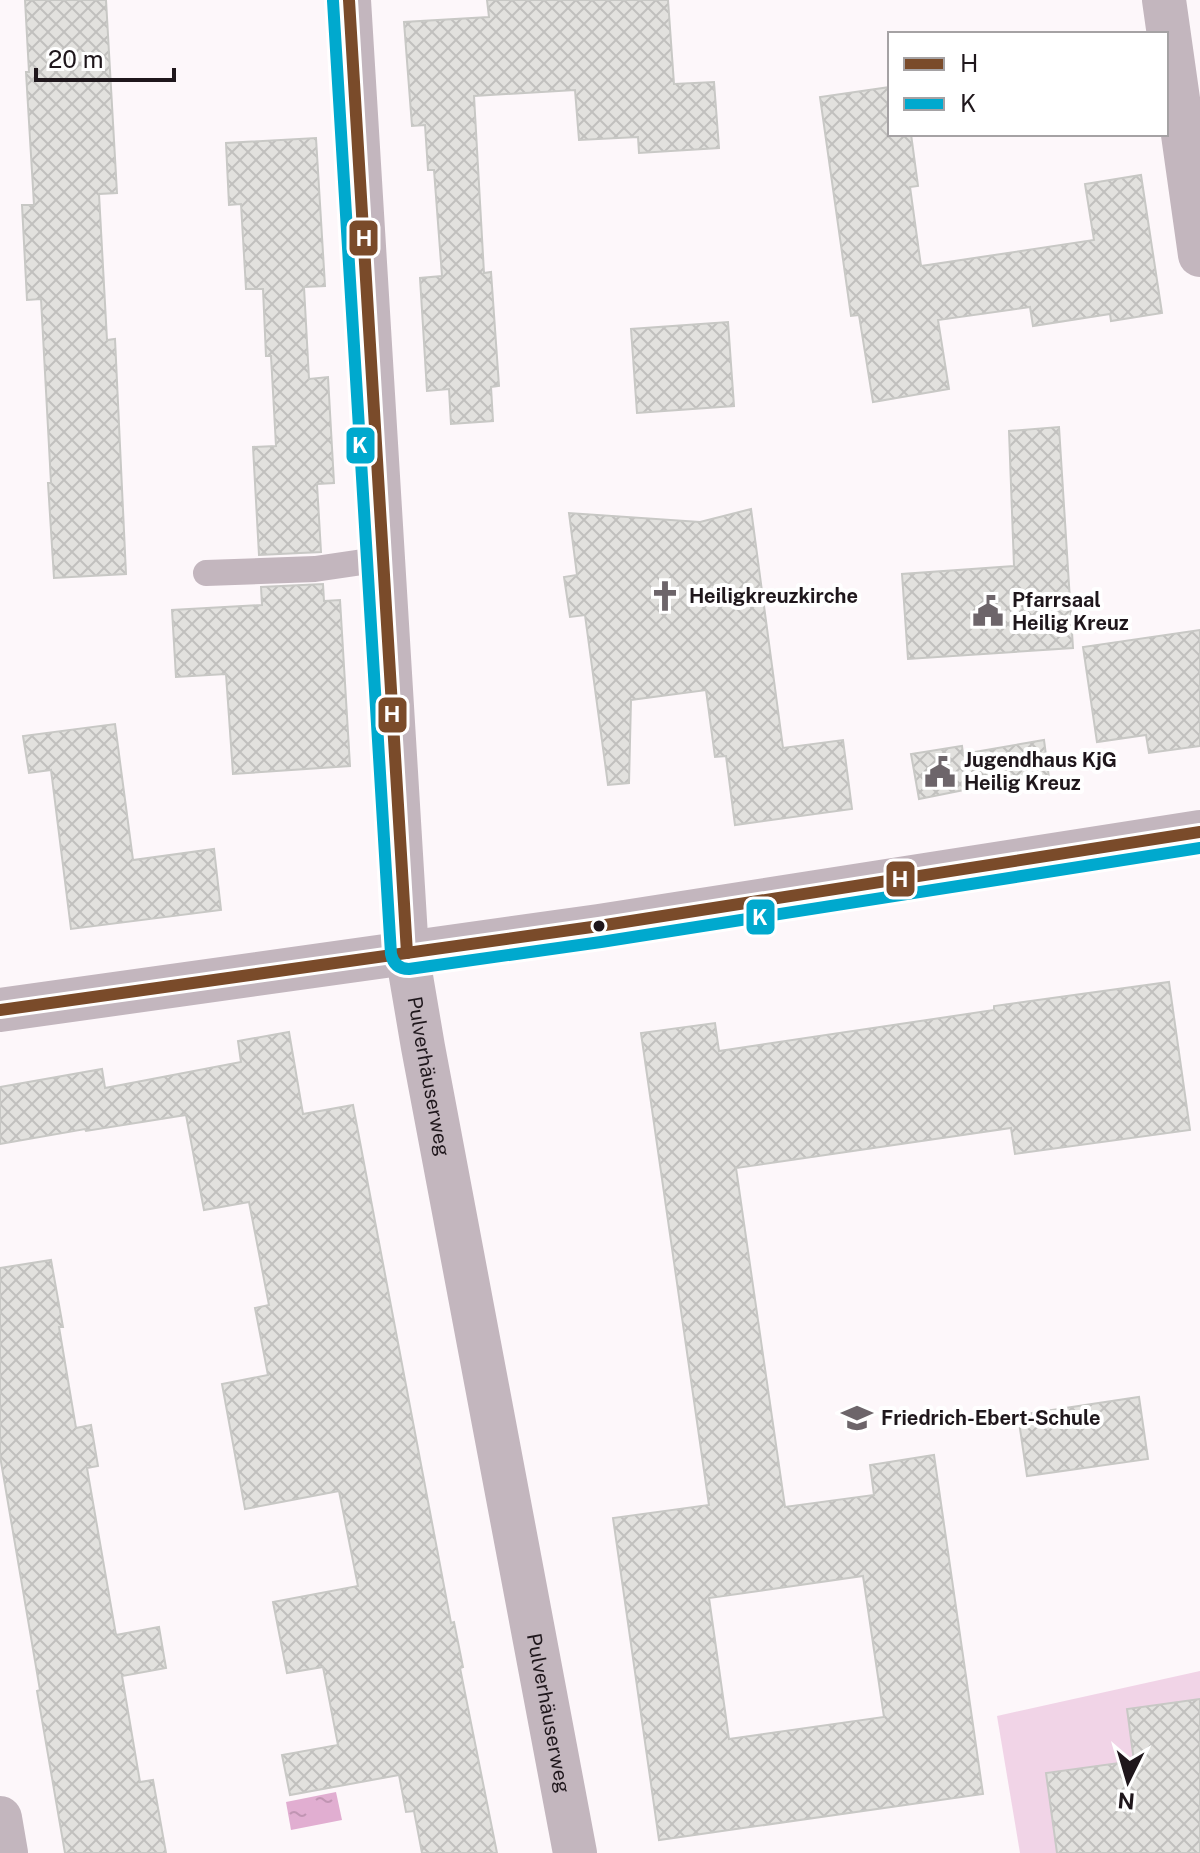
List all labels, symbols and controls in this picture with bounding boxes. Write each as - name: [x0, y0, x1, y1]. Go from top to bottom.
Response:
- scale bar: [36, 32, 174, 82]
- legend: [888, 32, 1168, 136]
- text: 20 m: [48, 45, 104, 73]
- text: H: [960, 49, 978, 77]
- text: K: [960, 89, 976, 117]
- line badge: H: [348, 219, 379, 257]
- text: H: [356, 225, 372, 251]
- line badge: K: [345, 426, 376, 465]
- text: K: [352, 432, 368, 458]
- church icon: Heiligkreuzkirche: [648, 579, 682, 613]
- place label: Heiligkreuzkirche: [689, 584, 858, 608]
- place label: Pfarrsaal Heilig Kreuz: [1012, 588, 1129, 635]
- public building icon: Pfarrsaal Heilig Kreuz: [971, 594, 1005, 628]
- line badge: H: [377, 696, 408, 734]
- text: H: [384, 701, 400, 727]
- place label: Jugendhaus KjG Heilig Kreuz: [964, 748, 1117, 795]
- public building icon: Jugendhaus KjG Heilig Kreuz: [923, 755, 957, 789]
- line badge: H: [885, 860, 916, 898]
- text: H: [892, 866, 908, 892]
- line badge: K: [745, 898, 776, 936]
- text: K: [752, 904, 768, 930]
- unlabelled marker: [591, 918, 607, 934]
- street label: Pulverhäuserweg: [403, 995, 455, 1158]
- school or university icon: Friedrich-Ebert-Schule: [840, 1401, 874, 1435]
- place label: Friedrich-Ebert-Schule: [881, 1406, 1101, 1430]
- street label: Pulverhäuserweg: [522, 1631, 575, 1795]
- north arrow: [1088, 1741, 1168, 1821]
- text: N: [1117, 1787, 1136, 1815]

